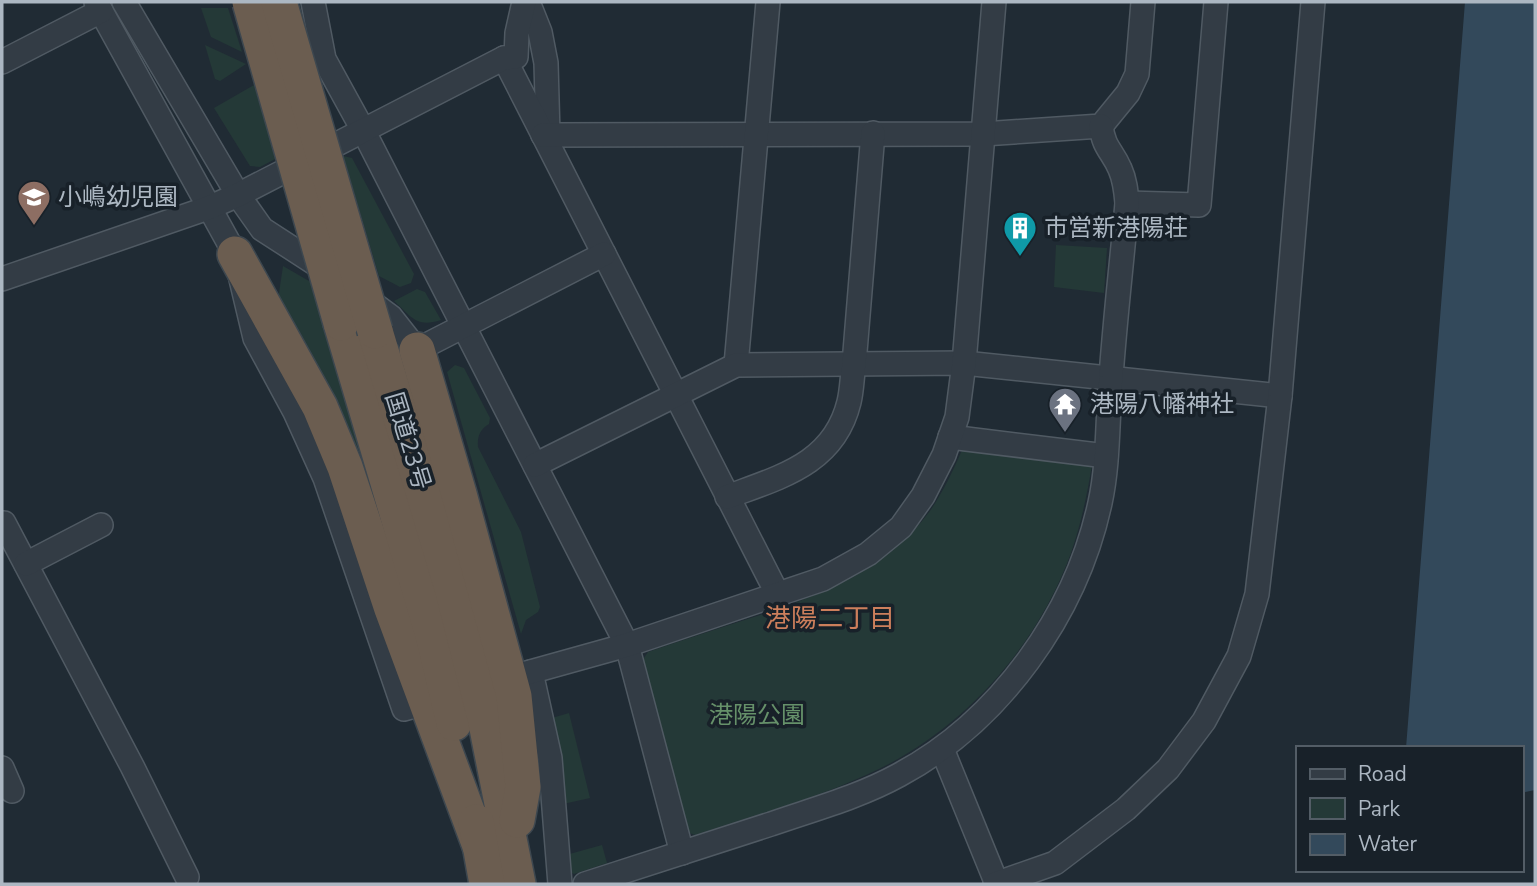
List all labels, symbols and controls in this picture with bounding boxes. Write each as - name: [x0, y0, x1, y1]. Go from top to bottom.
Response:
- school or university icon: 小嶋幼児園: [15, 178, 53, 227]
- place label: 小嶋幼児園: [58, 181, 178, 213]
- building icon: 市営新港陽荘: [1001, 209, 1039, 258]
- place label: 市営新港陽荘: [1044, 212, 1188, 244]
- temple icon: 港陽八幡神社: [1046, 385, 1084, 434]
- street label: 国道23号: [378, 388, 438, 494]
- place label: 港陽八幡神社: [1090, 388, 1234, 420]
- district label: 港陽二丁目: [765, 601, 895, 636]
- park label: 港陽公園: [709, 699, 805, 731]
- legend: [1296, 746, 1523, 872]
- text: Road: [1358, 760, 1407, 788]
- text: Park: [1358, 795, 1400, 823]
- text: Water: [1358, 830, 1417, 858]

